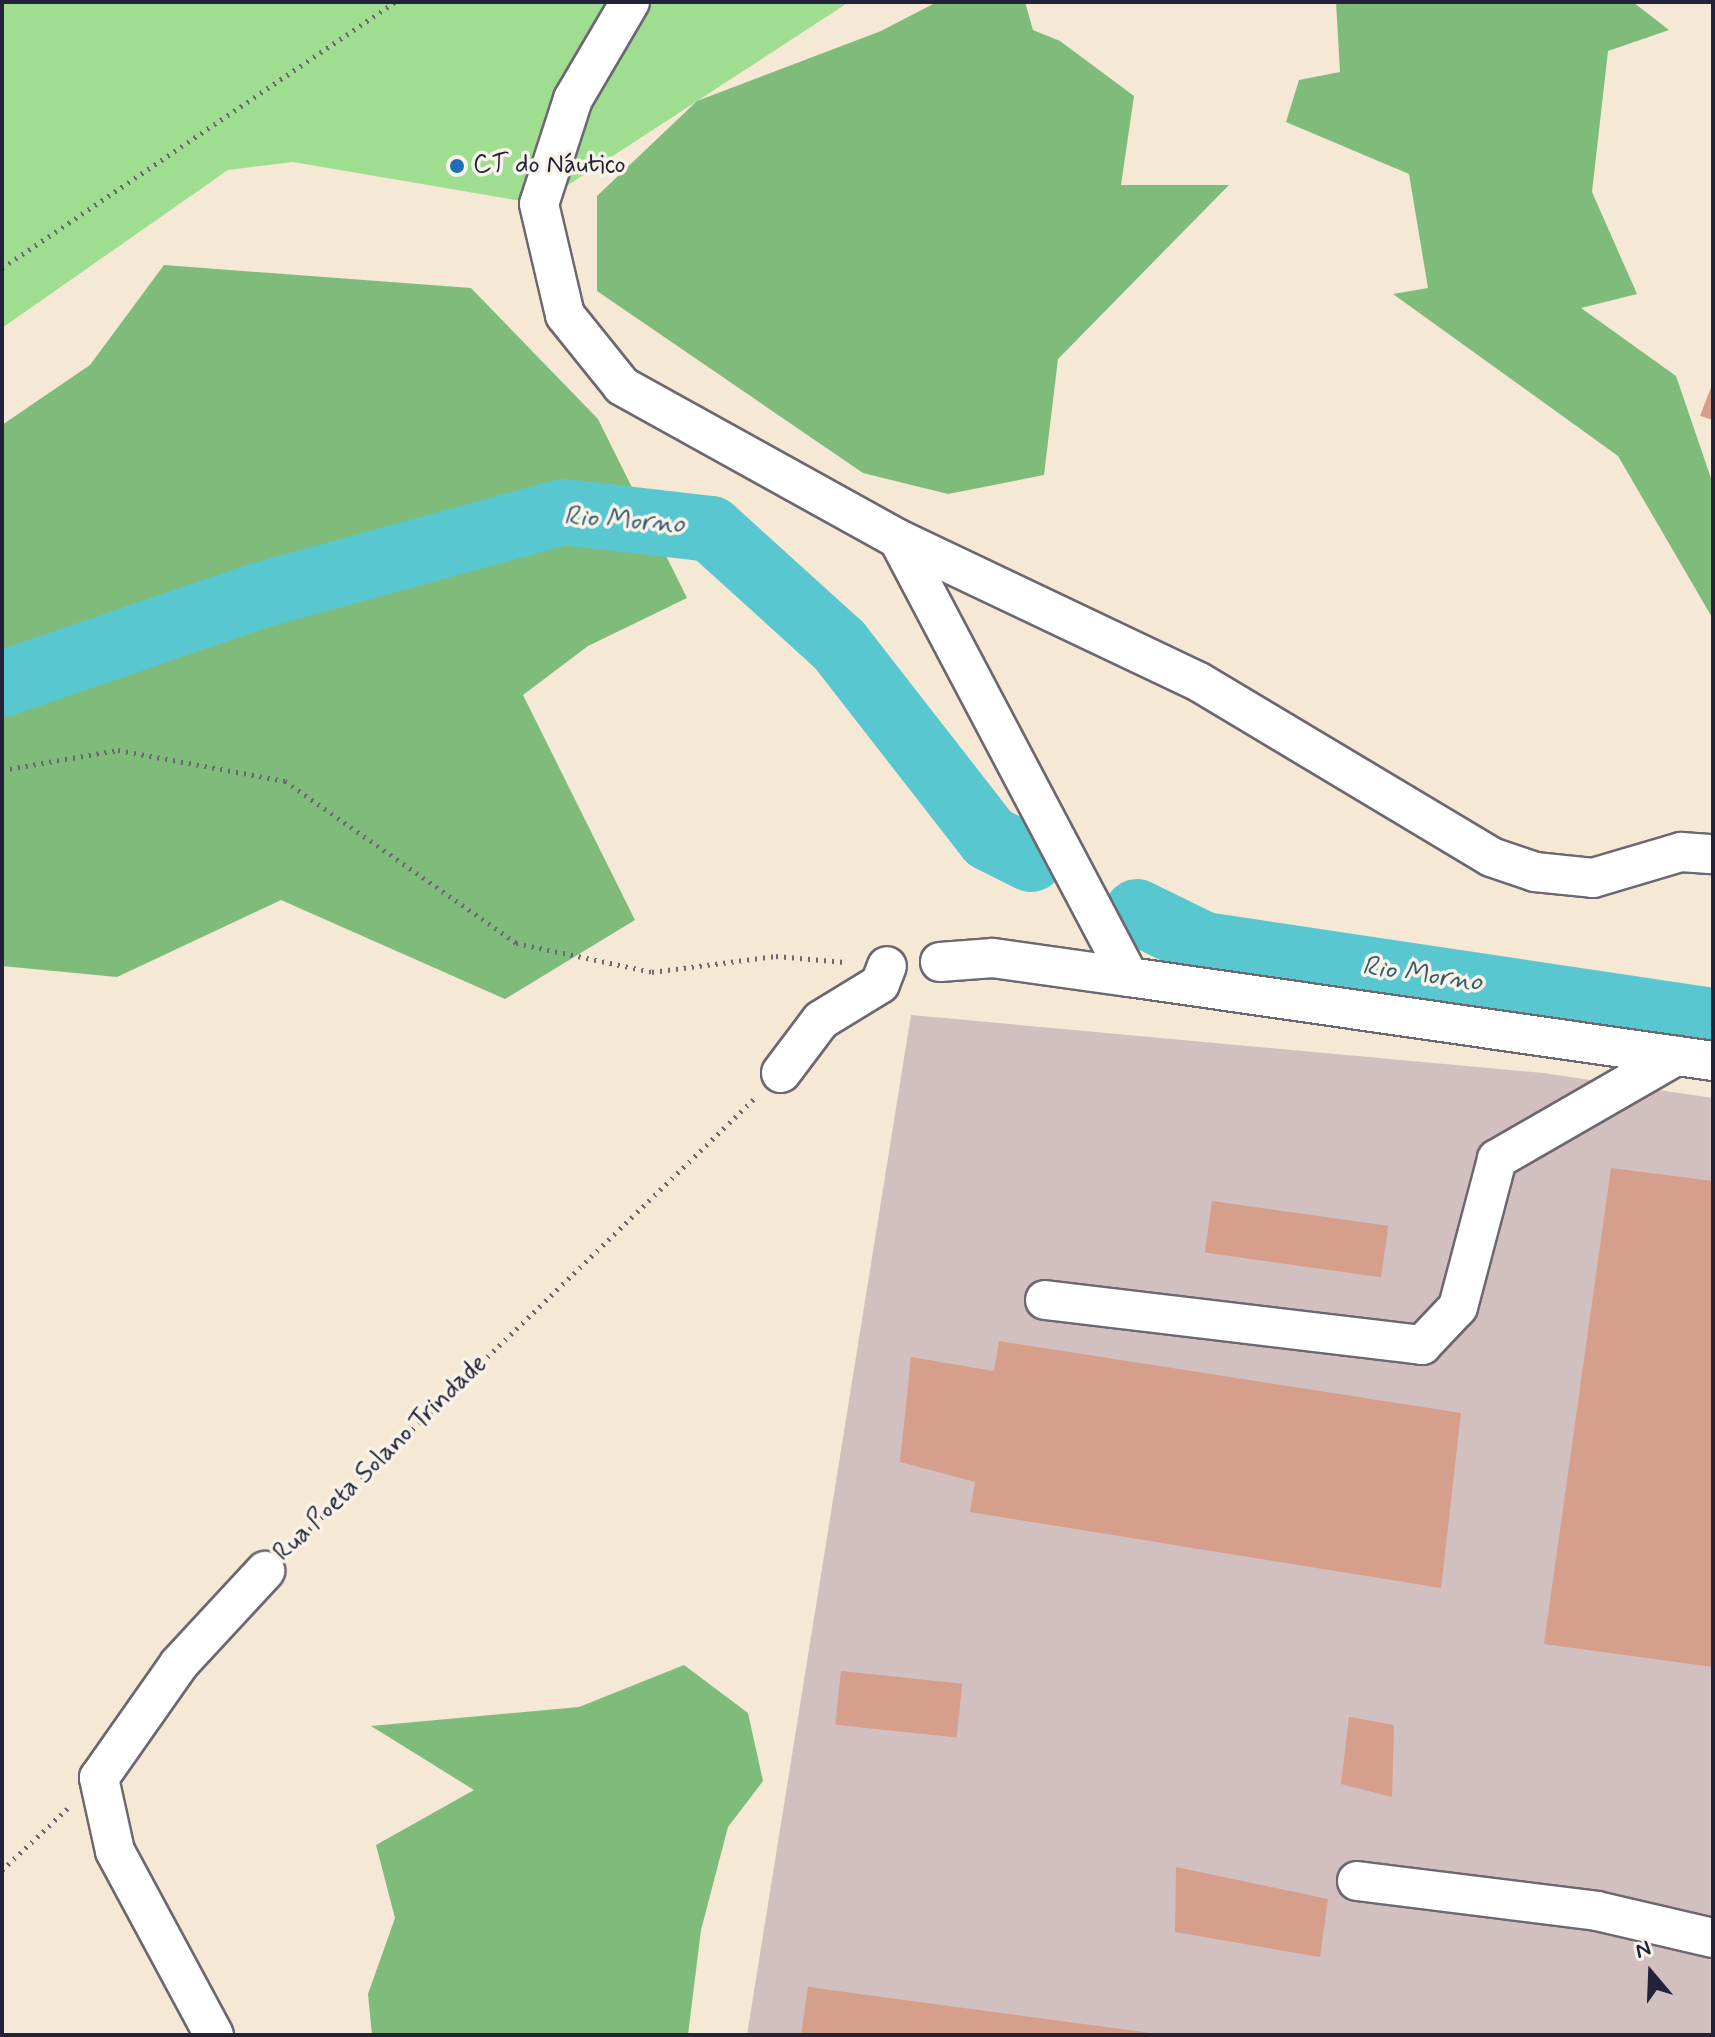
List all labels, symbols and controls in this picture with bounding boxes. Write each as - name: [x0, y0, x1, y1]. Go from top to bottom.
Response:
- place label: CT do Náutico: [473, 150, 624, 182]
- marker: CT do Náutico: [448, 157, 466, 175]
- water label: Rio Morno: [562, 500, 686, 542]
- water label: Rio Morno: [1360, 950, 1484, 1000]
- street label: Rua Poeta Solano Trindade: [265, 1346, 497, 1572]
- north arrow: [1611, 1933, 1691, 2013]
- text: N: [1632, 1935, 1655, 1966]

